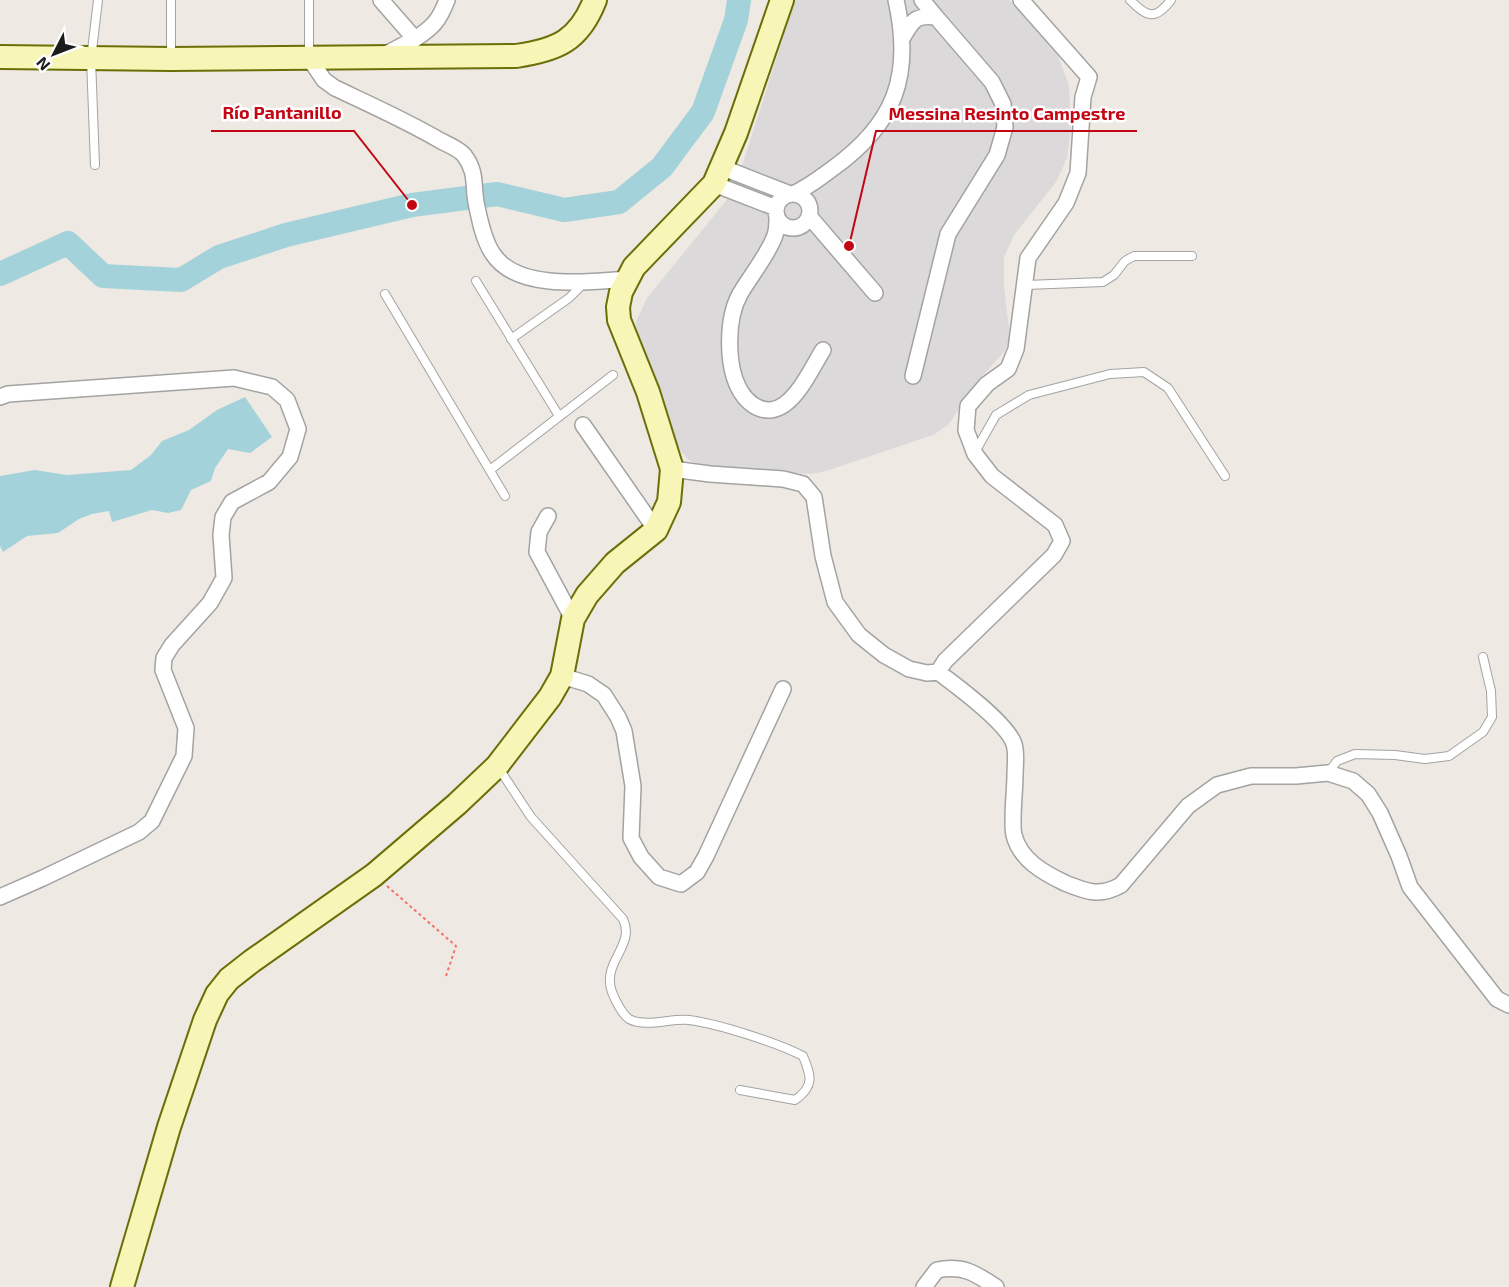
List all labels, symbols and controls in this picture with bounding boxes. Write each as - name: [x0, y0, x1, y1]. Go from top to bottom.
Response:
- north arrow: [24, 24, 84, 84]
- text: N: [32, 54, 53, 75]
- callout: Río Pantanillo: [211, 95, 354, 131]
- callout: Messina Resinto Campestre: [876, 95, 1137, 131]
- text: Río Pantanillo: [222, 101, 342, 123]
- text: Messina Resinto Campestre: [889, 102, 1125, 124]

